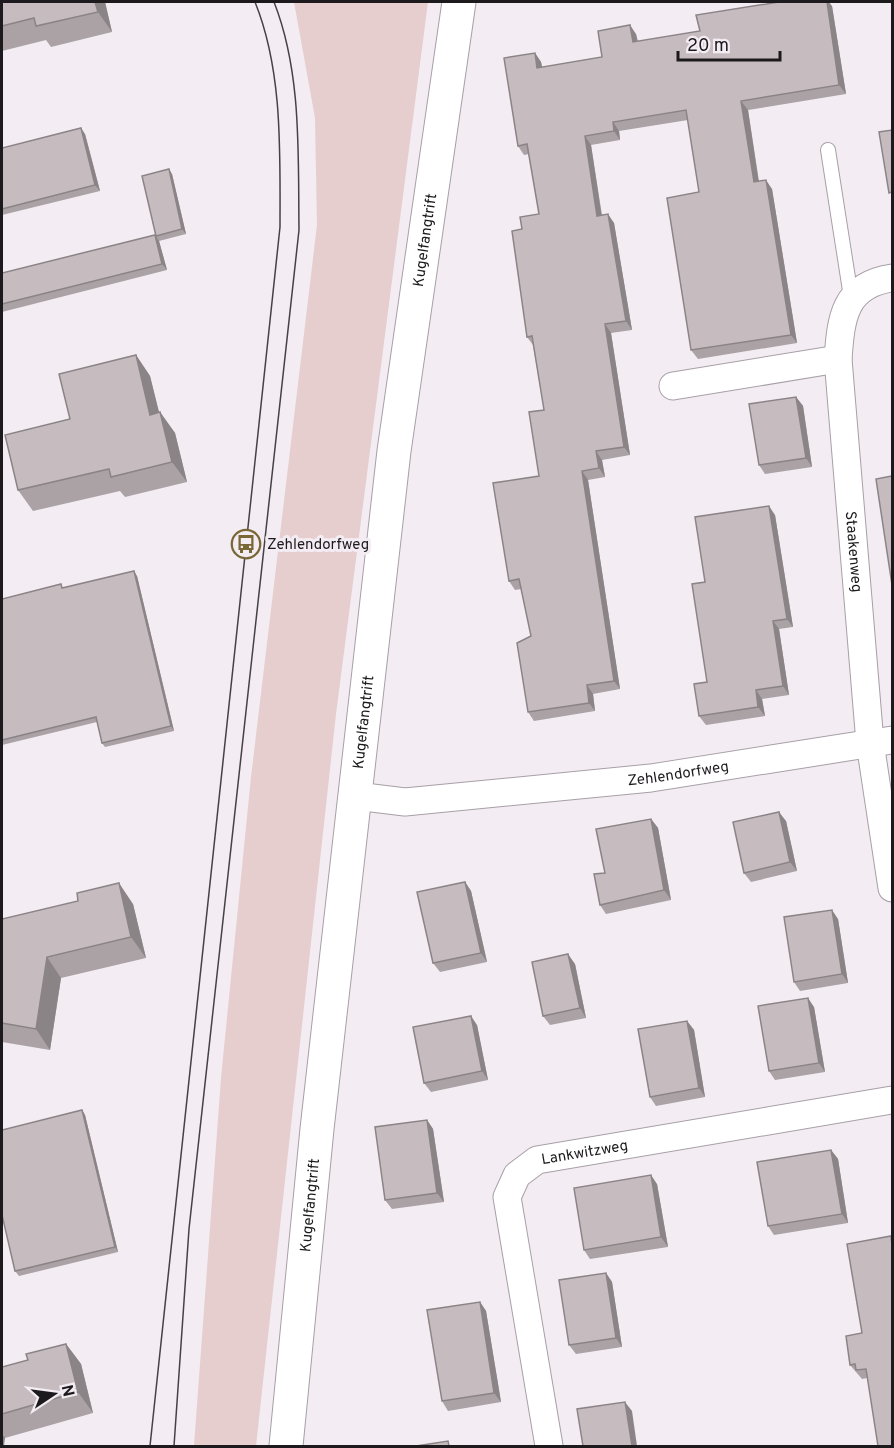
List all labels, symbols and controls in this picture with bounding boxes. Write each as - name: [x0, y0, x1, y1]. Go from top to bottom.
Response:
- scale bar: [678, 24, 780, 62]
- text: 20 m: [687, 35, 729, 58]
- street label: Kugelfangtrift: [410, 192, 442, 288]
- street label: Staakenweg: [840, 510, 865, 593]
- bus stop icon: Zehlendorfweg: [230, 528, 262, 560]
- place label: Zehlendorfweg: [267, 536, 369, 555]
- street label: Kugelfangtrift: [350, 674, 379, 770]
- street label: Zehlendorfweg: [627, 758, 730, 791]
- street label: Lankwitzweg: [540, 1137, 630, 1170]
- street label: Kugelfangtrift: [297, 1157, 325, 1253]
- north arrow: [24, 1364, 84, 1424]
- text: N: [56, 1383, 78, 1399]

